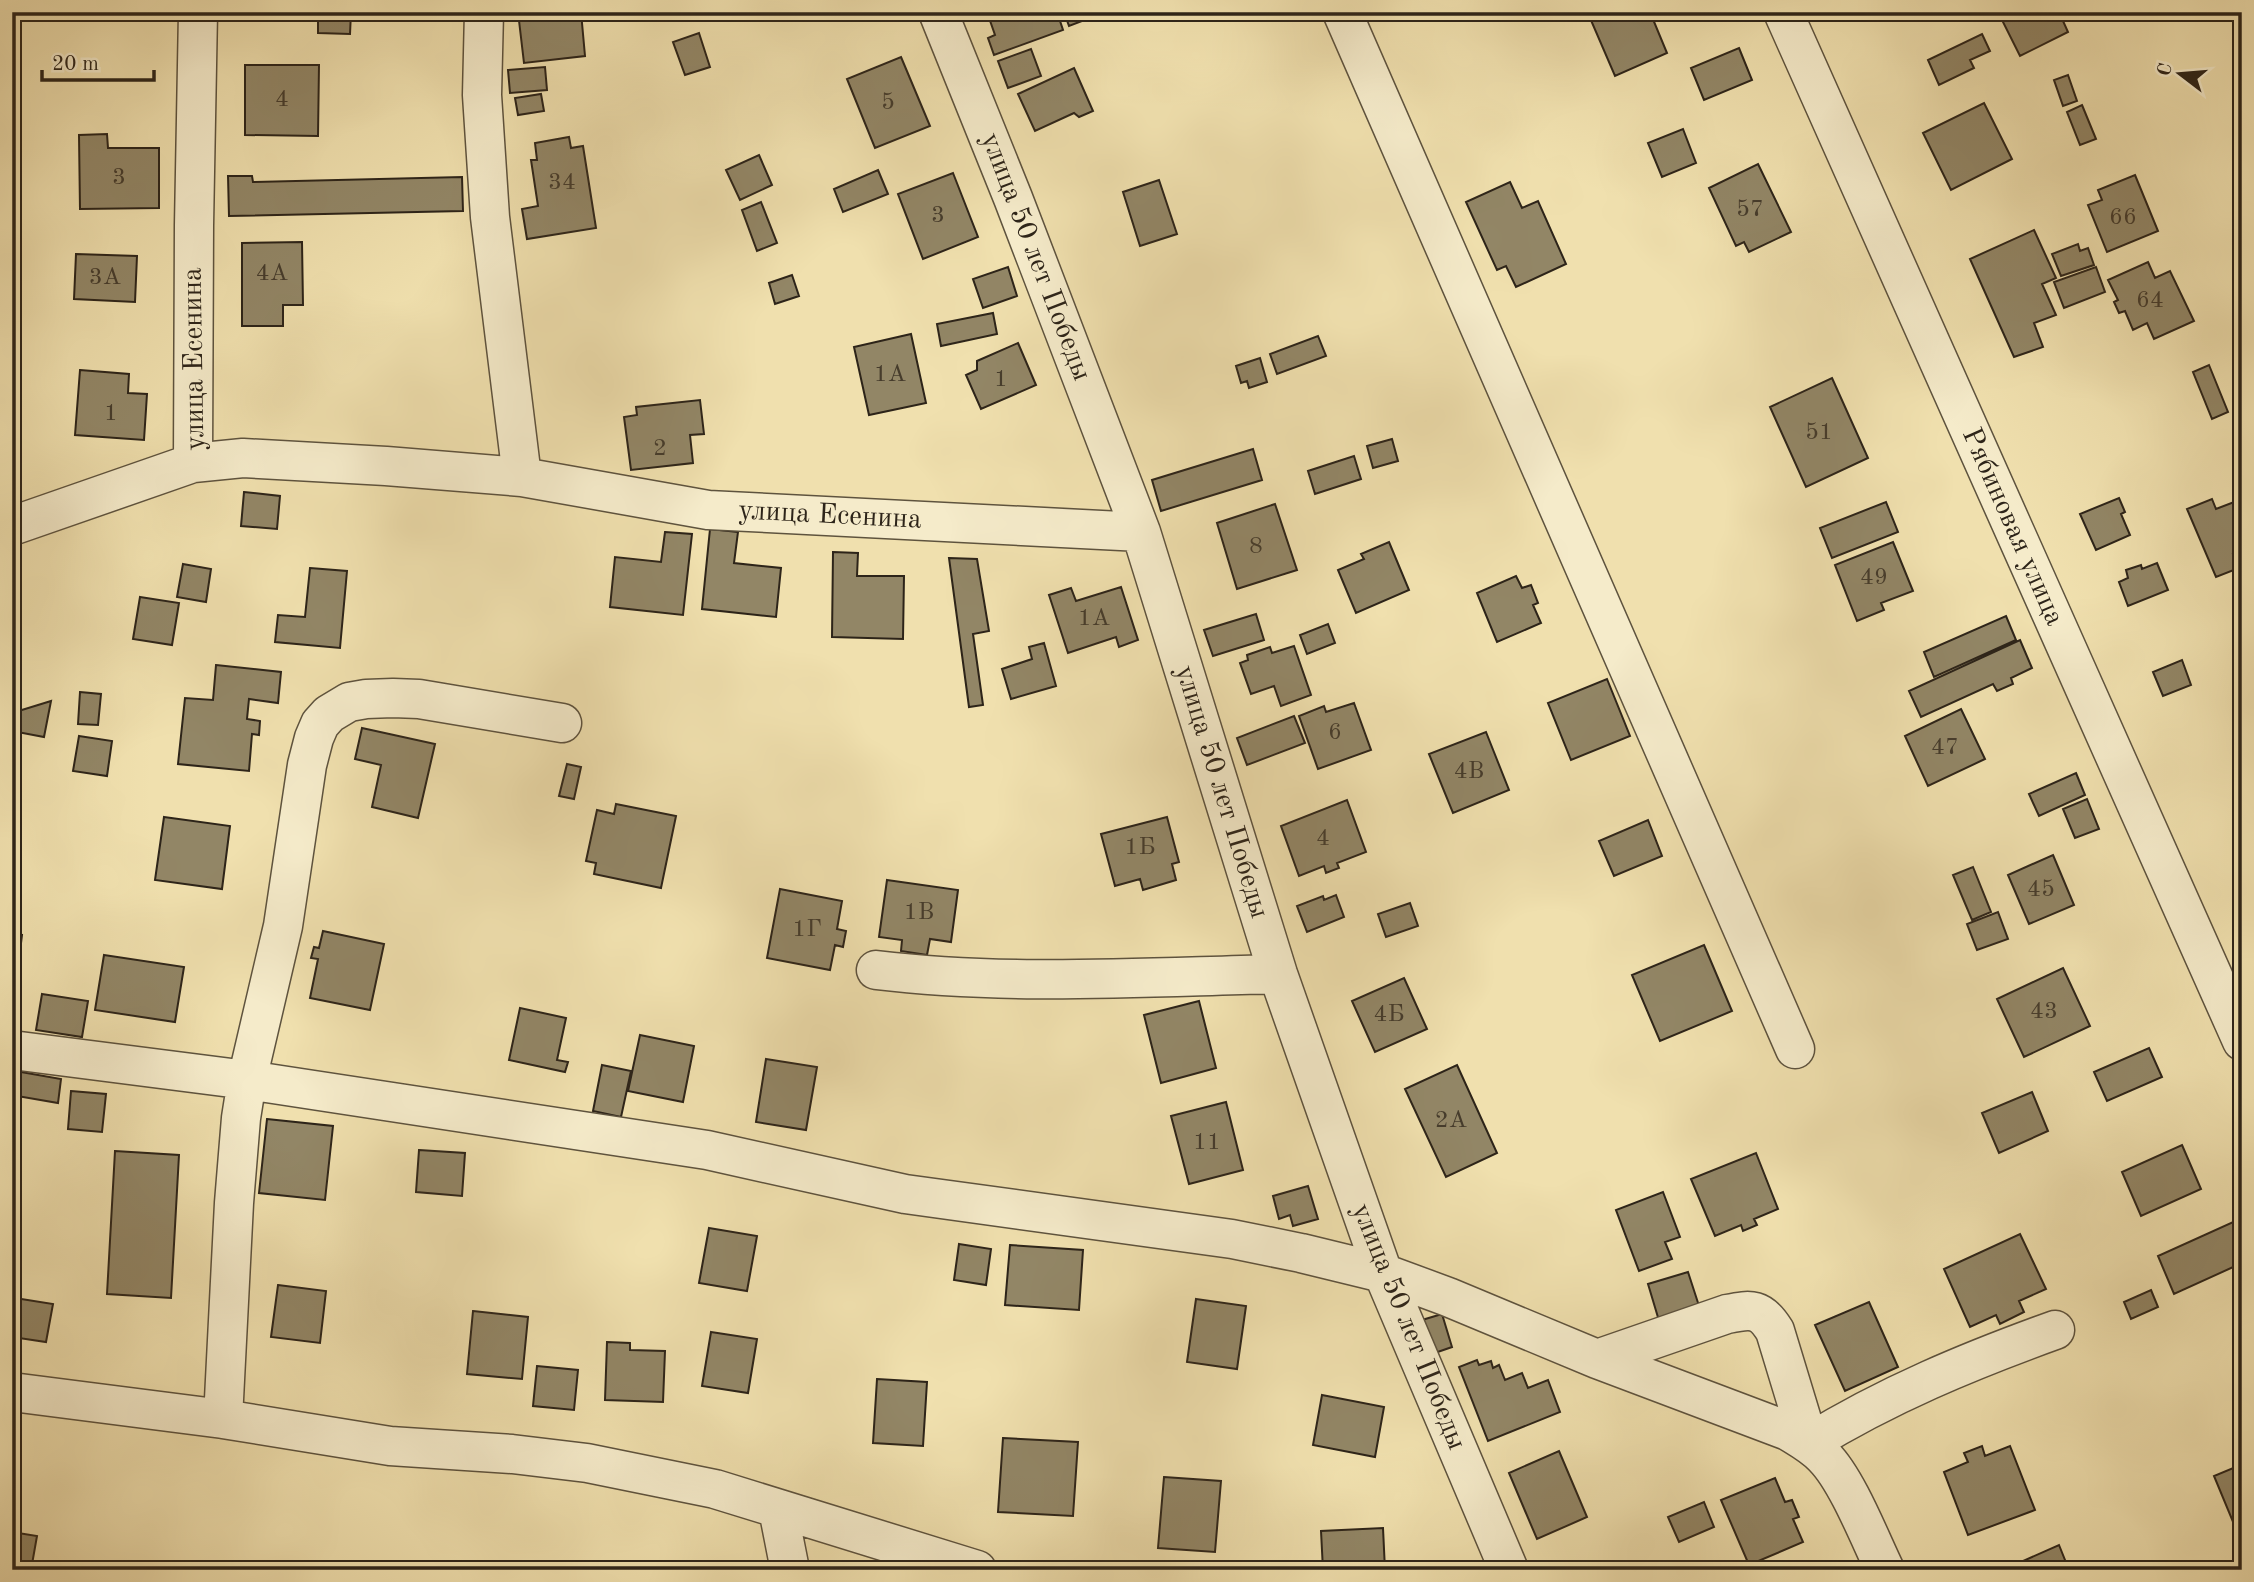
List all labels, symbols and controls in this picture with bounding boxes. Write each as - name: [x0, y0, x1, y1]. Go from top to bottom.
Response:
- scale bar: [42, 38, 154, 82]
- north arrow: [2146, 38, 2216, 108]
- text: 20 m: [52, 54, 99, 75]
- text: С: [2155, 61, 2177, 79]
- house number: 4: [275, 88, 289, 112]
- house number: 5: [881, 91, 895, 115]
- street label: улица 50 лет Победы: [975, 129, 1095, 385]
- house number: 3: [112, 166, 126, 190]
- house number: 34: [548, 171, 576, 195]
- house number: 57: [1736, 198, 1764, 222]
- house number: 3: [931, 204, 945, 228]
- house number: 66: [2109, 206, 2137, 230]
- house number: 4А: [256, 262, 288, 286]
- house number: 3А: [89, 266, 121, 290]
- street label: улица Есенина: [179, 267, 211, 451]
- house number: 64: [2136, 289, 2164, 313]
- house number: 1А: [874, 363, 906, 387]
- house number: 1: [994, 368, 1008, 392]
- house number: 1: [104, 402, 118, 426]
- house number: 51: [1805, 421, 1833, 445]
- street label: Рябиновая улица: [1956, 424, 2068, 630]
- house number: 2: [653, 437, 667, 461]
- street label: улица Есенина: [738, 497, 922, 535]
- house number: 8: [1249, 535, 1263, 559]
- house number: 49: [1860, 566, 1888, 590]
- house number: 1А: [1078, 607, 1110, 631]
- street label: улица 50 лет Победы: [1169, 662, 1273, 922]
- house number: 6: [1328, 721, 1342, 745]
- house number: 47: [1931, 736, 1959, 760]
- house number: 4В: [1454, 760, 1484, 784]
- house number: 4: [1316, 827, 1330, 851]
- house number: 1Б: [1125, 836, 1155, 860]
- house number: 45: [2027, 878, 2055, 902]
- house number: 1В: [904, 901, 934, 925]
- house number: 1Г: [792, 918, 822, 942]
- house number: 43: [2030, 1000, 2058, 1024]
- house number: 4Б: [1374, 1003, 1404, 1027]
- house number: 2А: [1435, 1109, 1467, 1133]
- house number: 11: [1193, 1131, 1221, 1155]
- street label: улица 50 лет Победы: [1346, 1200, 1470, 1454]

